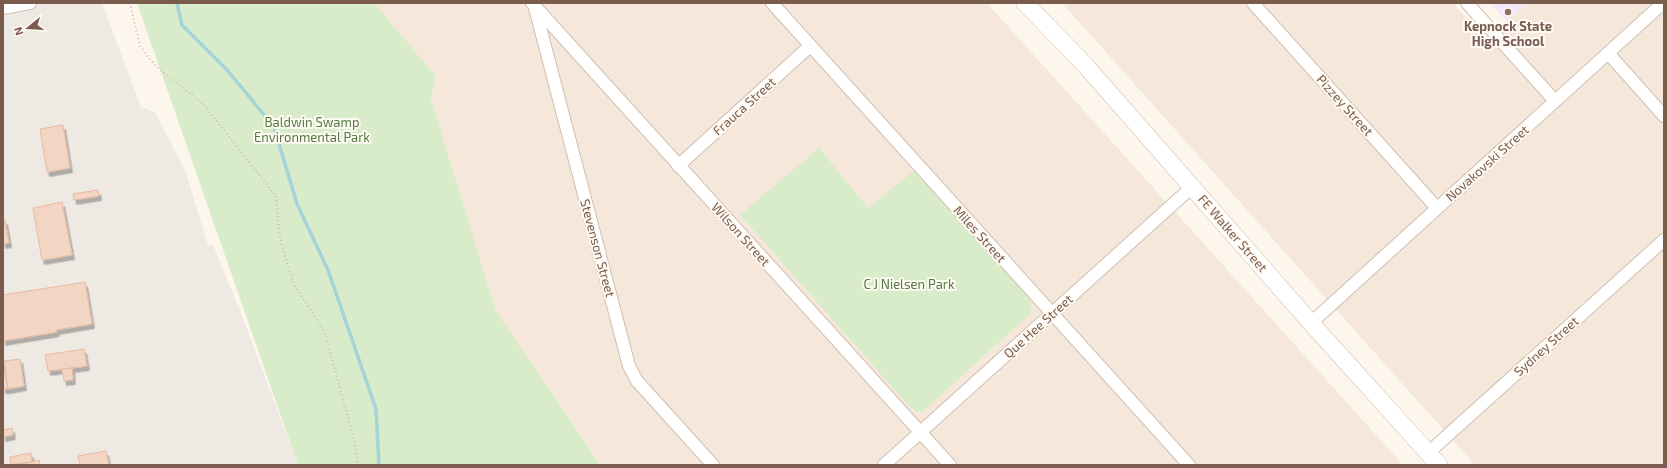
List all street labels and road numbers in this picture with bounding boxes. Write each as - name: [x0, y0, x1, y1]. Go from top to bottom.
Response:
- street label: Pizzey Street: [1313, 71, 1377, 139]
- street label: Frauca Street: [709, 74, 779, 138]
- street label: Novakovski Street: [1442, 121, 1532, 205]
- street label: FE Walker Street: [1195, 191, 1271, 275]
- street label: Stevenson Street: [577, 197, 619, 299]
- street label: Wilson Street: [708, 199, 774, 269]
- street label: Miles Street: [950, 202, 1010, 266]
- street label: Que Hee Street: [1000, 291, 1076, 361]
- street label: Sydney Street: [1510, 313, 1582, 379]

